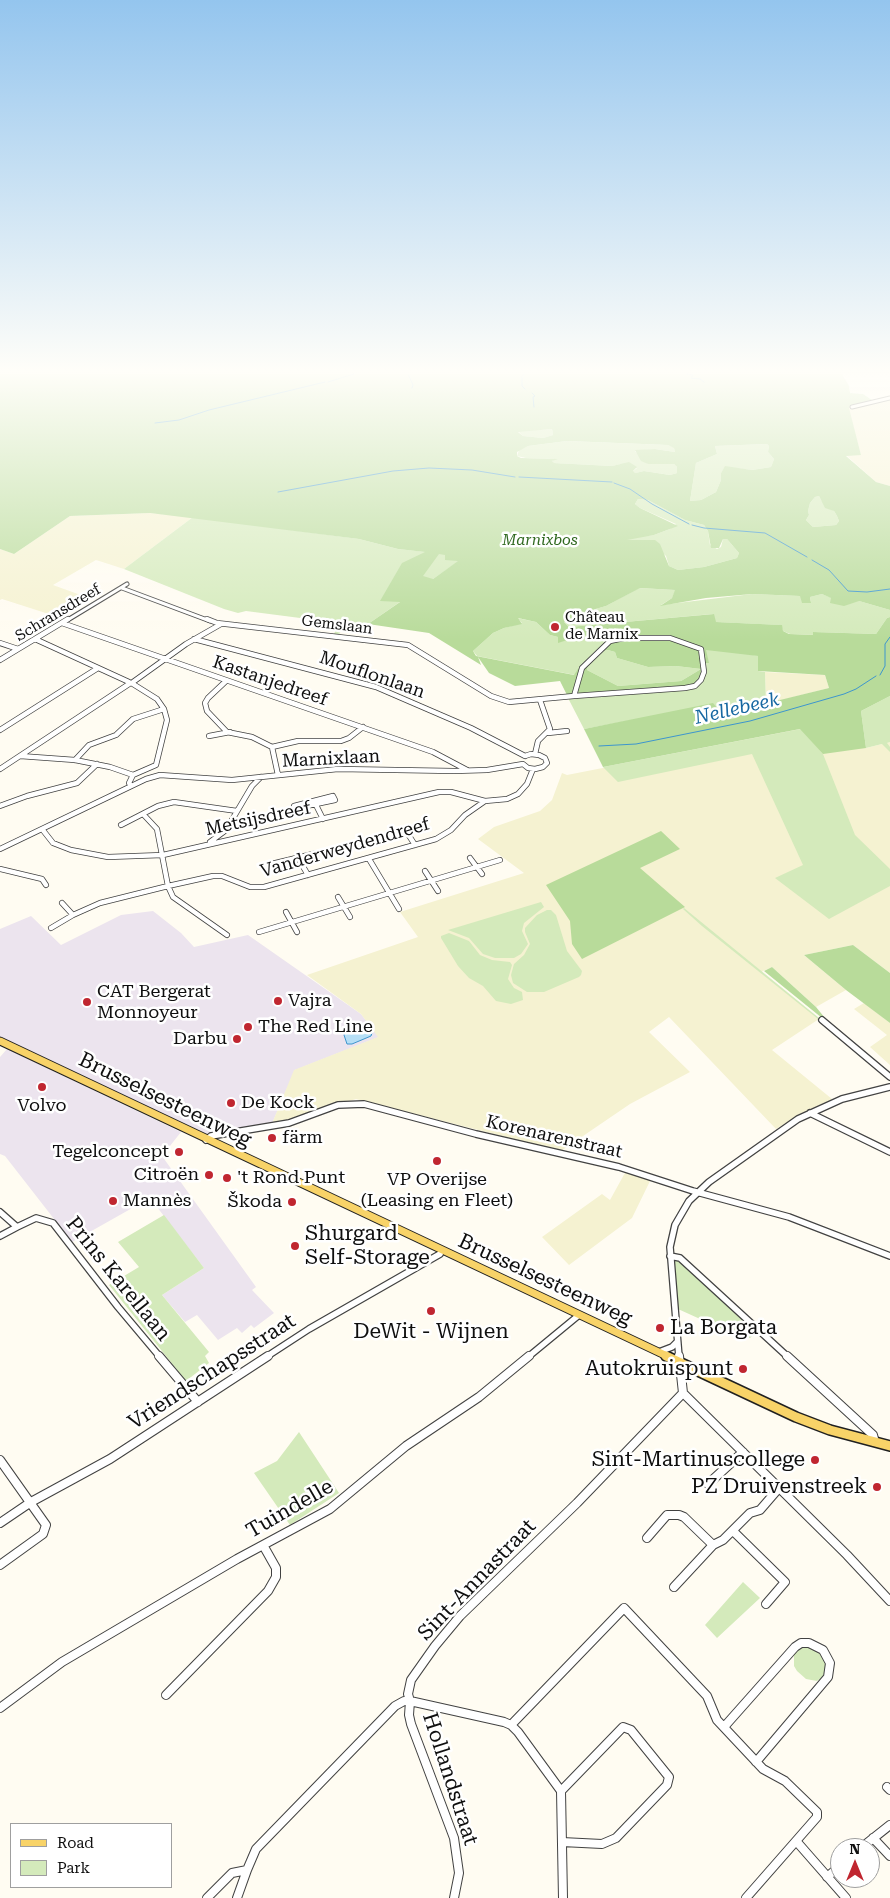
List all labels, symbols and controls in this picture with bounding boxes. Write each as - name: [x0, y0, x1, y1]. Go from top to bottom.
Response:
- park label: Marnixbos: [502, 532, 578, 550]
- street label: Schransdreef: [12, 580, 104, 646]
- place label: Château de Marnix: [565, 609, 638, 644]
- street label: Gemslaan: [300, 612, 374, 638]
- marker: Château de Marnix: [549, 621, 561, 633]
- street label: Mouflonlaan: [316, 647, 428, 703]
- street label: Kastanjedreef: [210, 651, 330, 711]
- water label: Nellebeek: [692, 688, 782, 730]
- street label: Marnixlaan: [281, 746, 381, 772]
- street label: Metsijsdreef: [203, 797, 313, 841]
- street label: Vanderweydendreef: [258, 814, 432, 882]
- place label: CAT Bergerat Monnoyeur: [97, 981, 211, 1024]
- place label: Vajra: [288, 990, 332, 1012]
- marker: Vajra: [272, 995, 284, 1007]
- marker: CAT Bergerat Monnoyeur: [81, 996, 93, 1008]
- place label: The Red Line: [258, 1016, 373, 1038]
- marker: The Red Line: [242, 1021, 254, 1033]
- place label: Darbu: [173, 1028, 227, 1050]
- marker: Darbu: [231, 1033, 243, 1045]
- street label: Brusselsesteenweg: [74, 1047, 256, 1153]
- marker: Volvo: [36, 1081, 48, 1093]
- place label: De Kock: [241, 1092, 315, 1114]
- place label: Volvo: [17, 1095, 67, 1117]
- marker: De Kock: [225, 1097, 237, 1109]
- street label: Korenarenstraat: [484, 1111, 624, 1163]
- place label: färm: [282, 1127, 323, 1149]
- marker: färm: [266, 1132, 278, 1144]
- place label: Tegelconcept: [52, 1141, 169, 1163]
- marker: Tegelconcept: [173, 1146, 185, 1158]
- marker: VP Overijse (Leasing en Fleet): [431, 1155, 443, 1167]
- place label: Citroën: [134, 1164, 199, 1186]
- place label: 't Rond Punt: [237, 1167, 345, 1189]
- marker: Citroën: [203, 1169, 215, 1181]
- place label: VP Overijse (Leasing en Fleet): [361, 1169, 513, 1212]
- marker: 't Rond Punt: [221, 1172, 233, 1184]
- place label: Mannès: [123, 1190, 191, 1212]
- place label: Škoda: [228, 1191, 282, 1213]
- marker: Mannès: [107, 1195, 119, 1207]
- marker: Škoda: [286, 1196, 298, 1208]
- street label: Prins Karellaan: [60, 1212, 176, 1346]
- place label: Shurgard Self-Storage: [305, 1221, 430, 1271]
- street label: Brusselsesteenweg: [454, 1229, 636, 1331]
- marker: Shurgard Self-Storage: [289, 1240, 301, 1252]
- marker: DeWit - Wijnen: [425, 1305, 437, 1317]
- street label: Vriendschapsstraat: [124, 1308, 300, 1436]
- place label: La Borgata: [670, 1315, 777, 1341]
- place label: DeWit - Wijnen: [353, 1319, 509, 1345]
- marker: La Borgata: [654, 1322, 666, 1334]
- place label: Autokruispunt: [585, 1356, 733, 1382]
- marker: Autokruispunt: [737, 1363, 749, 1375]
- place label: Sint-Martinuscollege: [592, 1447, 805, 1473]
- marker: Sint-Martinuscollege: [809, 1454, 821, 1466]
- street label: Tuindelle: [242, 1474, 338, 1544]
- place label: PZ Druivenstreek: [691, 1474, 867, 1500]
- marker: PZ Druivenstreek: [871, 1481, 883, 1493]
- street label: Sint-Annastraat: [413, 1514, 541, 1646]
- street label: Hollandstraat: [417, 1710, 483, 1848]
- legend: [10, 1823, 172, 1888]
- text: Road: [57, 1834, 94, 1852]
- north arrow: [830, 1838, 880, 1888]
- text: N: [850, 1841, 860, 1857]
- text: Park: [57, 1859, 90, 1877]

